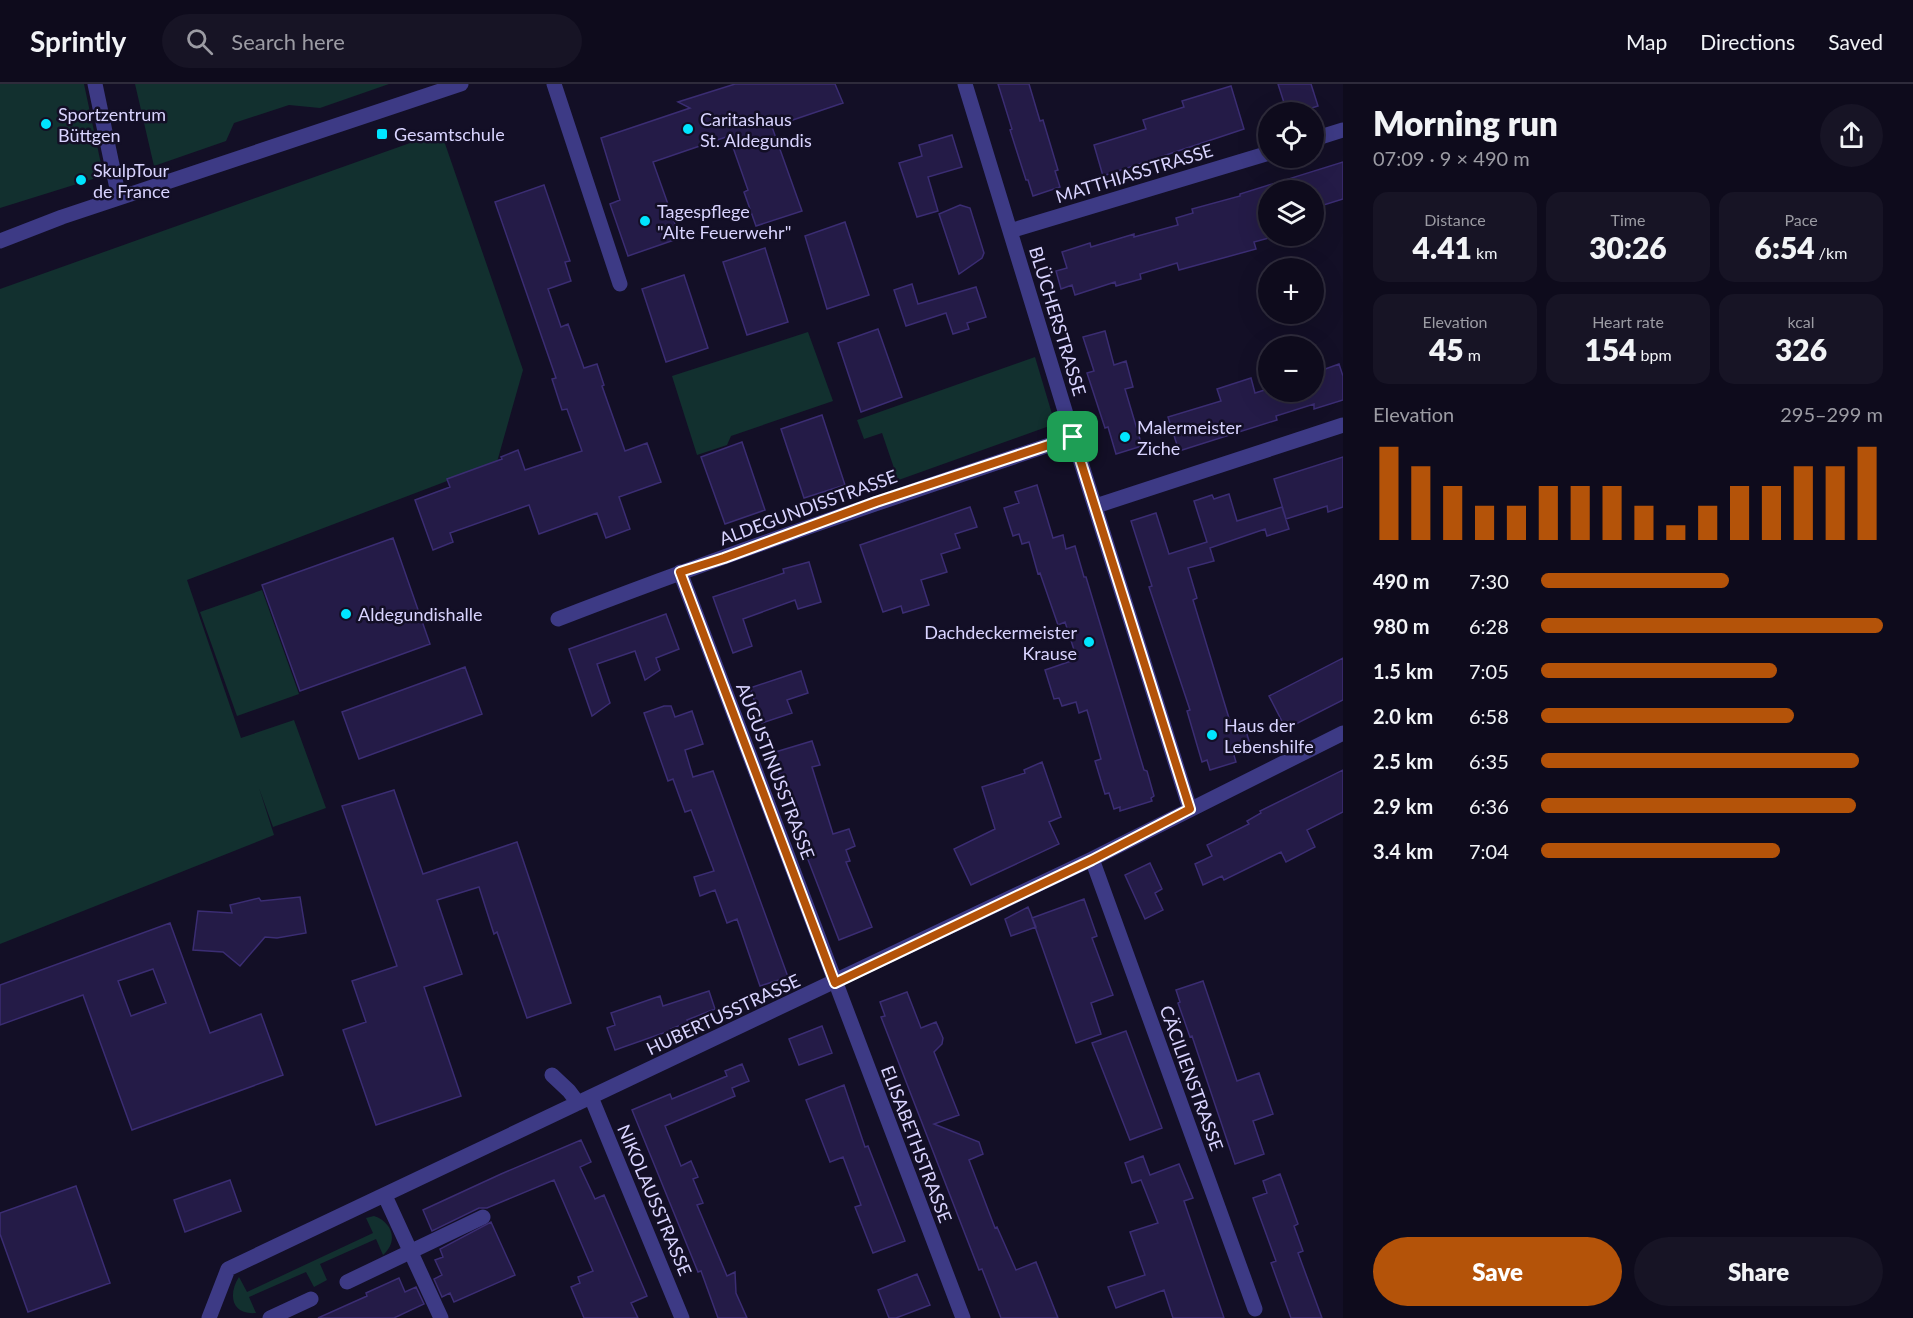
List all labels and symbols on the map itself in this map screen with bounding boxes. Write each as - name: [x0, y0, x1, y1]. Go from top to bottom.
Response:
- place label: Sportzentrum Büttgen: [58, 103, 166, 146]
- place label: Caritashaus St. Aldegundis: [700, 108, 812, 151]
- marker: Sportzentrum Büttgen: [39, 117, 53, 131]
- marker: Caritashaus St. Aldegundis: [681, 122, 695, 136]
- place label: Gesamtschule: [394, 123, 505, 145]
- marker: Gesamtschule: [375, 127, 389, 141]
- street label: MATTHIASSTRASSE: [1053, 139, 1215, 207]
- place label: SkulpTour de France: [93, 159, 170, 202]
- marker: SkulpTour de France: [74, 173, 88, 187]
- place label: Tagespflege "Alte Feuerwehr": [657, 200, 791, 243]
- marker: Tagespflege "Alte Feuerwehr": [638, 214, 652, 228]
- street label: BLÜCHERSTRASSE: [1025, 244, 1091, 398]
- pin: [1047, 411, 1098, 462]
- place label: Malermeister Ziche: [1137, 416, 1242, 459]
- marker: Malermeister Ziche: [1118, 430, 1132, 444]
- street label: ALDEGUNDISSTRASSE: [716, 465, 900, 549]
- place label: Aldegundishalle: [358, 603, 483, 625]
- marker: Aldegundishalle: [339, 607, 353, 621]
- place label: Dachdeckermeister Krause: [924, 621, 1077, 664]
- marker: Dachdeckermeister Krause: [1082, 635, 1096, 649]
- street label: AUGUSTINUSSTRASSE: [732, 680, 820, 862]
- place label: Haus der Lebenshilfe: [1224, 714, 1314, 757]
- marker: Haus der Lebenshilfe: [1205, 728, 1219, 742]
- street label: HUBERTUSSTRASSE: [643, 969, 803, 1059]
- street label: CÄCILIENSTRASSE: [1155, 1002, 1229, 1154]
- street label: ELISABETHSTRASSE: [877, 1062, 957, 1226]
- street label: NIKOLAUSSTRASSE: [613, 1121, 697, 1279]

